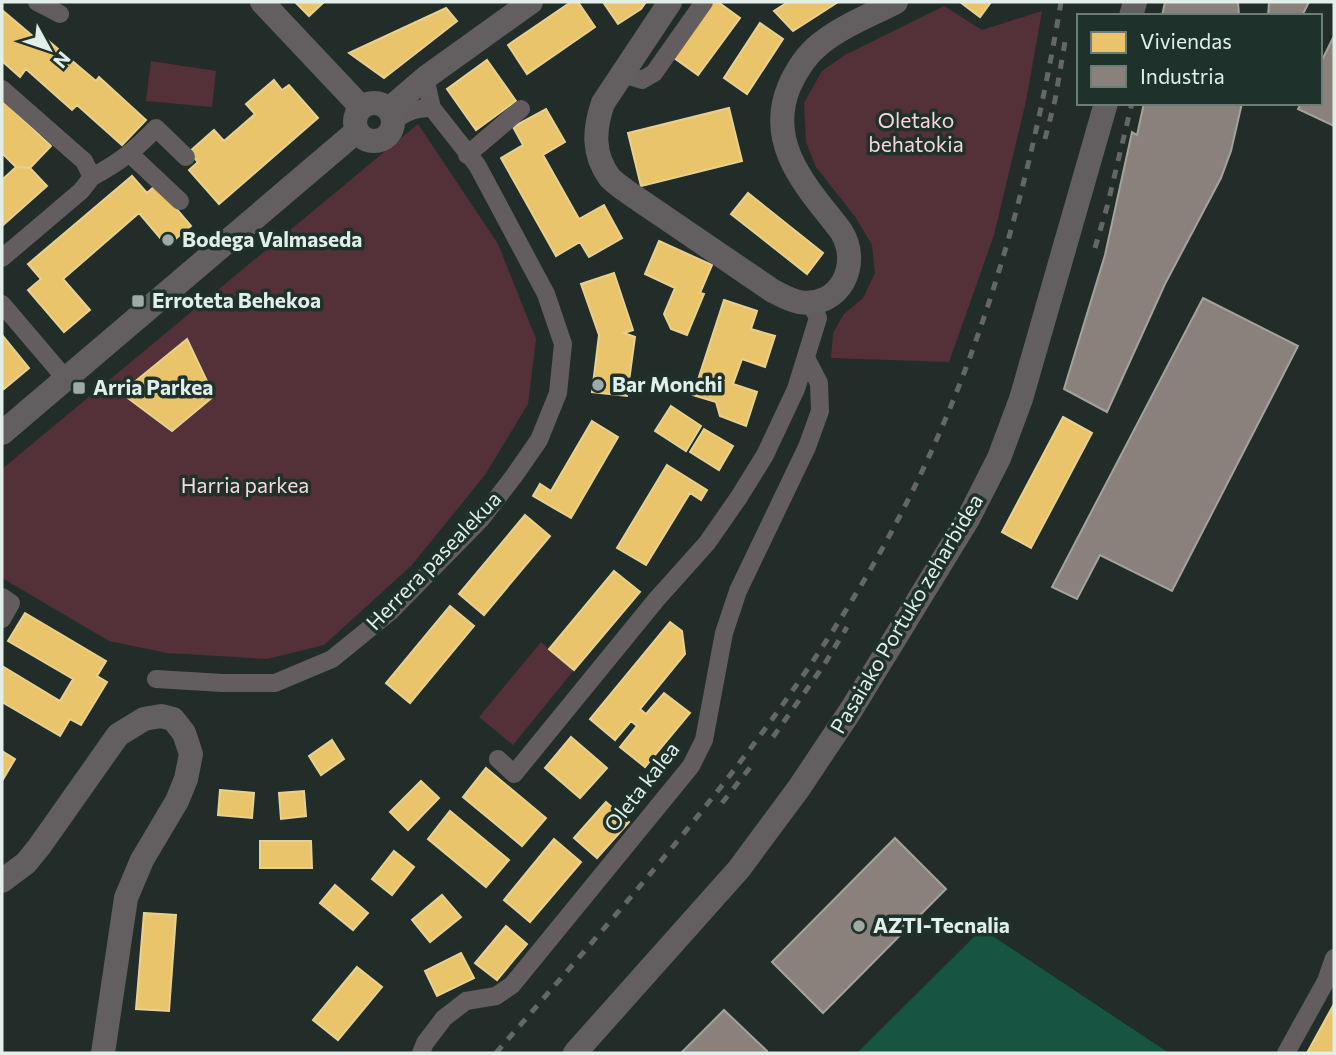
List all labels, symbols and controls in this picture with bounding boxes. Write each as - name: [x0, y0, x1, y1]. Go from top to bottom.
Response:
- north arrow: [14, 14, 84, 84]
- legend: [1077, 14, 1322, 105]
- text: Viviendas: [1140, 28, 1232, 53]
- text: N: [49, 47, 76, 73]
- text: Industria: [1140, 63, 1225, 88]
- park label: Oletako behatokia: [868, 107, 964, 156]
- place label: Bodega Valmaseda: [182, 226, 362, 251]
- marker: Bodega Valmaseda: [160, 232, 176, 248]
- place label: Erroteta Behekoa: [152, 287, 321, 312]
- marker: Erroteta Behekoa: [130, 293, 146, 309]
- place label: Bar Monchi: [612, 371, 723, 396]
- place label: Arria Parkea: [93, 374, 213, 399]
- marker: Bar Monchi: [590, 377, 606, 393]
- marker: Arria Parkea: [71, 380, 87, 396]
- park label: Harria parkea: [181, 472, 309, 497]
- street label: Herrera pasealekua: [360, 485, 505, 634]
- street label: Pasaiako Portuko zeharbidea: [824, 489, 987, 738]
- street label: Oleta kalea: [598, 736, 684, 836]
- place label: AZTI-Tecnalia: [873, 912, 1010, 937]
- marker: AZTI-Tecnalia: [851, 918, 867, 934]

